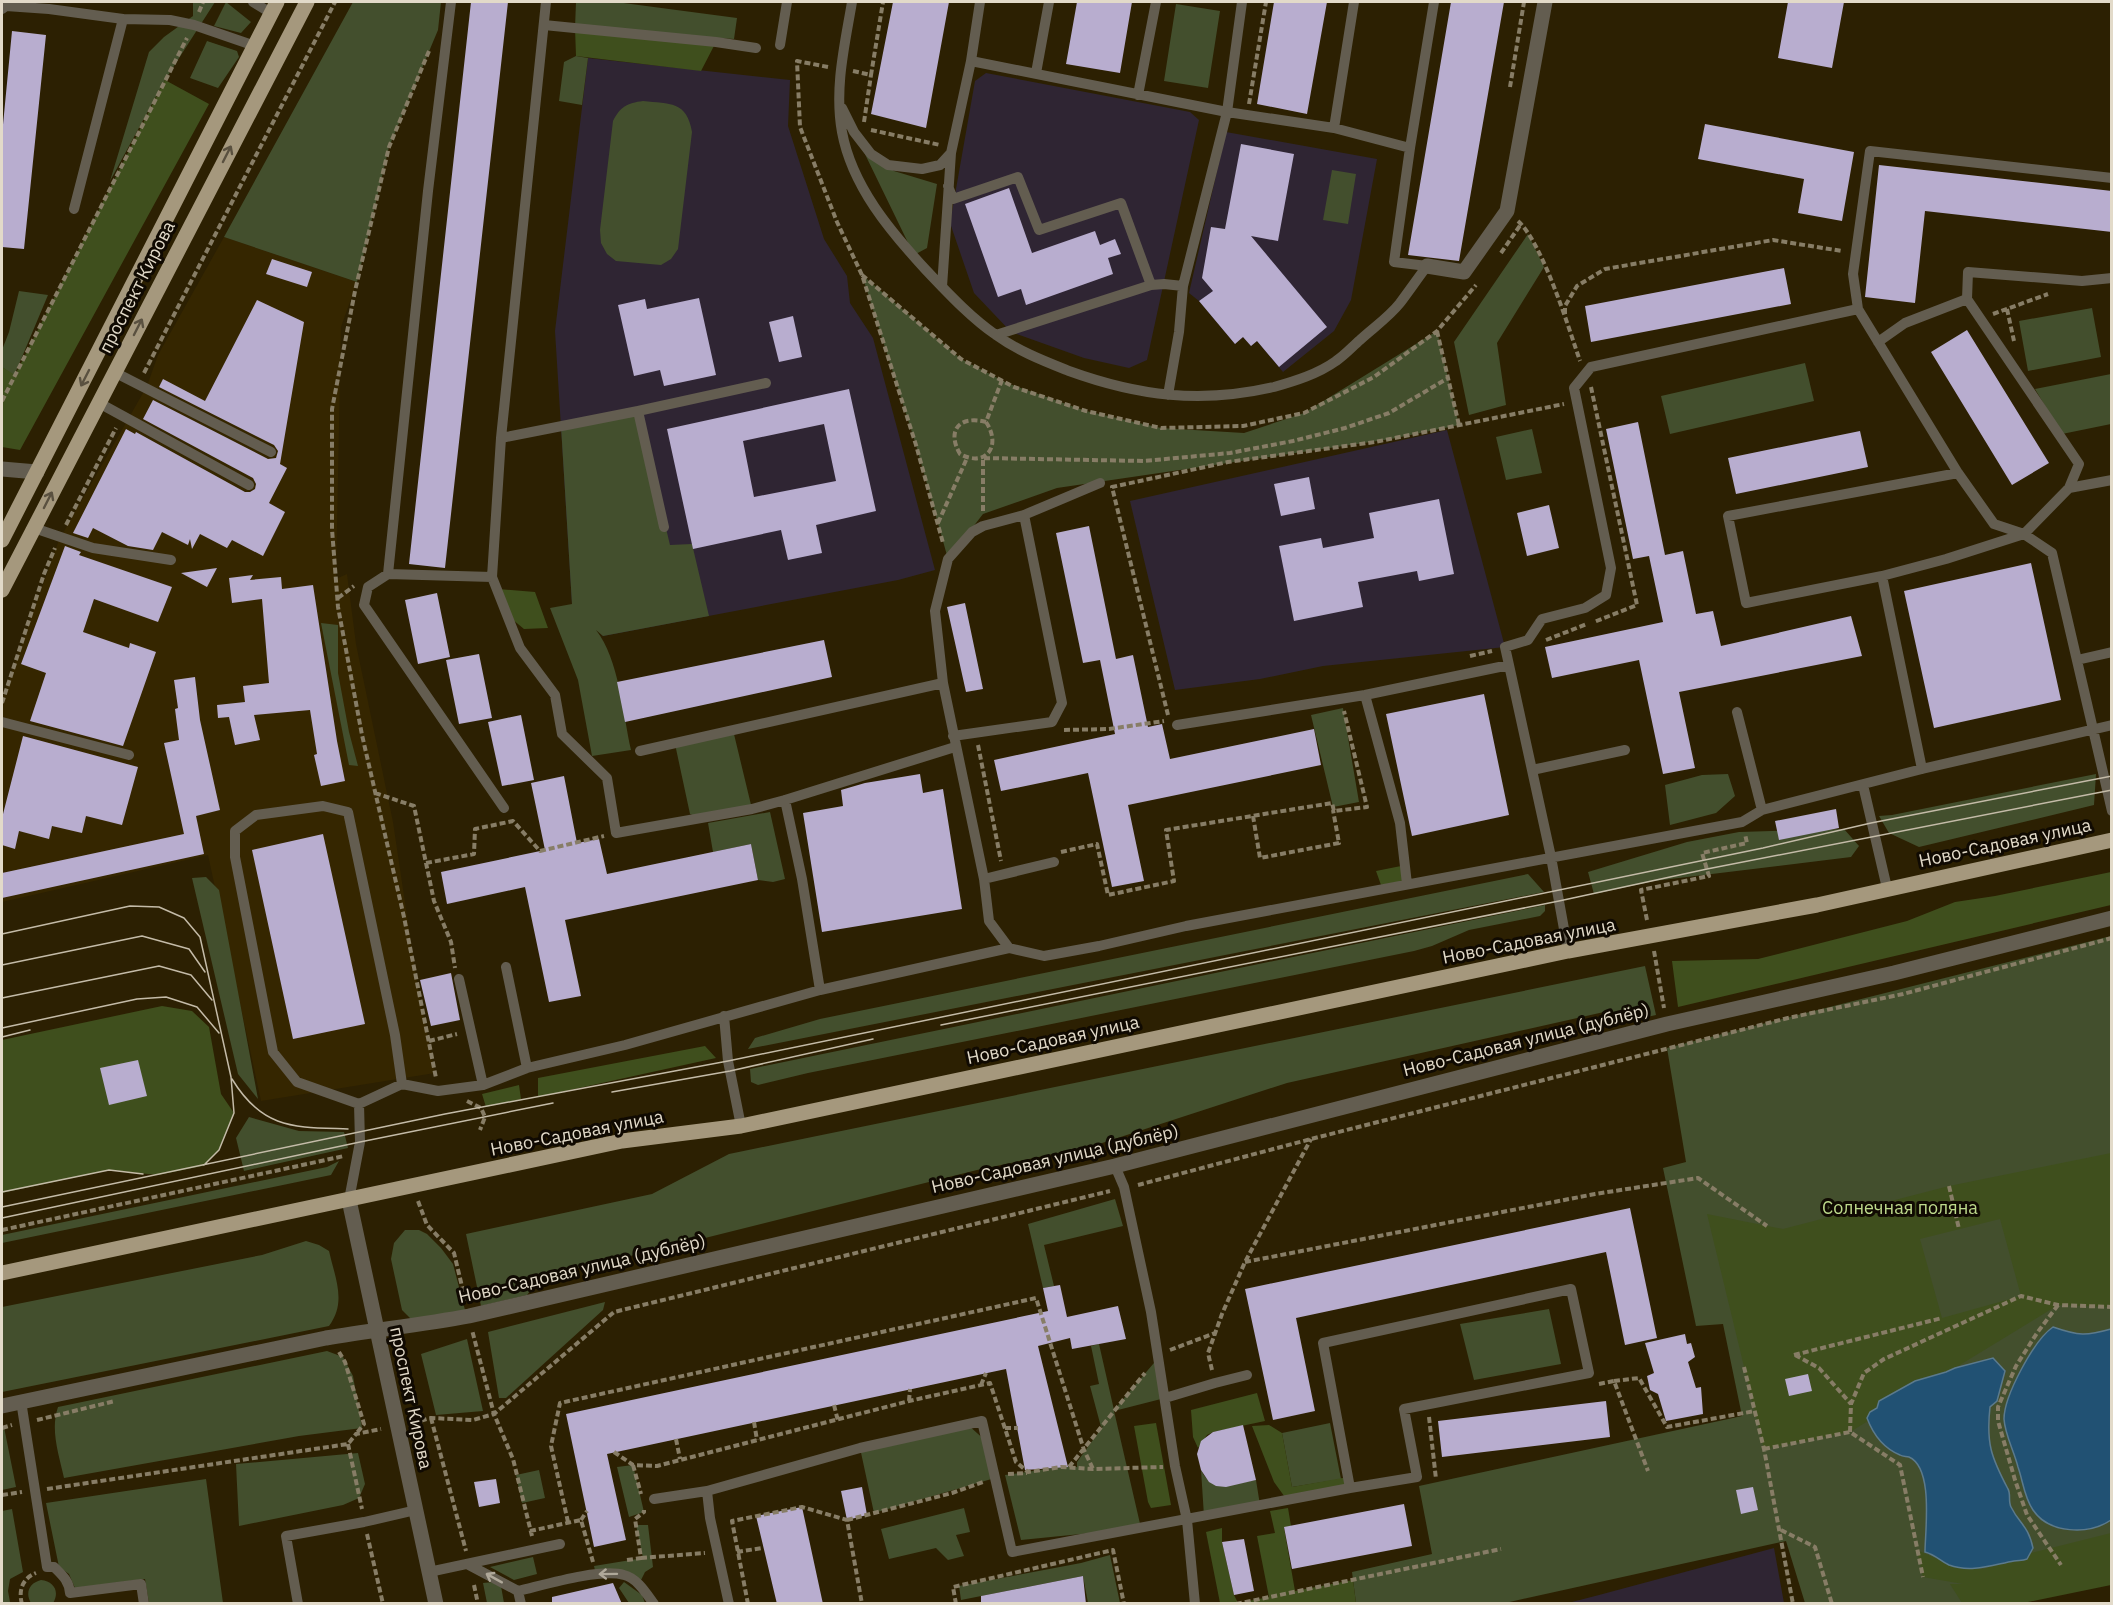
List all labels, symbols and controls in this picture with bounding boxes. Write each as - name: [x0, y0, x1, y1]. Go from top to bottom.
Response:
- one-way arrow: [222, 146, 234, 164]
- street label: проспект Кирова: [93, 217, 180, 357]
- one-way arrow: [132, 319, 144, 337]
- one-way arrow: [79, 369, 90, 387]
- one-way arrow: [43, 492, 54, 510]
- street label: Ново-Садовая улица: [1916, 813, 2094, 872]
- street label: Ново-Садовая улица: [1440, 912, 1618, 969]
- street label: Ново-Садовая улица (дублёр): [1400, 998, 1651, 1081]
- street label: Ново-Садовая улица: [964, 1010, 1142, 1069]
- street label: Ново-Садовая улица: [488, 1104, 666, 1161]
- street label: Ново-Садовая улица (дублёр): [929, 1119, 1181, 1198]
- park label: Солнечная поляна: [1822, 1196, 1978, 1219]
- street label: Ново-Садовая улица (дублёр): [456, 1229, 708, 1308]
- street label: проспект Кирова: [385, 1325, 438, 1472]
- one-way arrow: [598, 1569, 618, 1580]
- one-way arrow: [486, 1572, 503, 1584]

